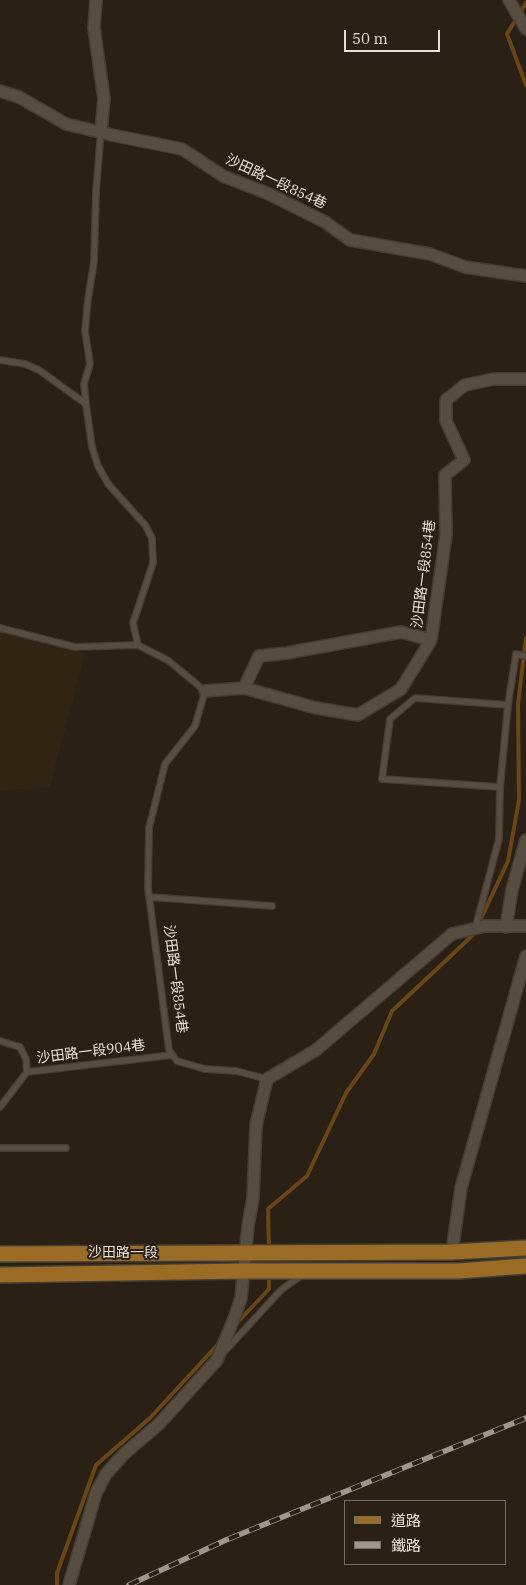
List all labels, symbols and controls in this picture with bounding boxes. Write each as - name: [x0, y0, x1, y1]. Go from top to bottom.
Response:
- scale bar: [346, 20, 442, 52]
- text: 50 m: [352, 29, 388, 48]
- street label: 沙田路一段854巷: [223, 151, 329, 213]
- street label: 沙田路一段854巷: [409, 519, 439, 629]
- street label: 沙田路一段854巷: [160, 924, 190, 1034]
- street label: 沙田路一段904巷: [36, 1037, 146, 1067]
- street label: 沙田路一段: [88, 1245, 158, 1261]
- legend: [344, 1500, 506, 1565]
- text: 道路: [391, 1511, 421, 1530]
- text: 鐵路: [391, 1536, 421, 1555]

